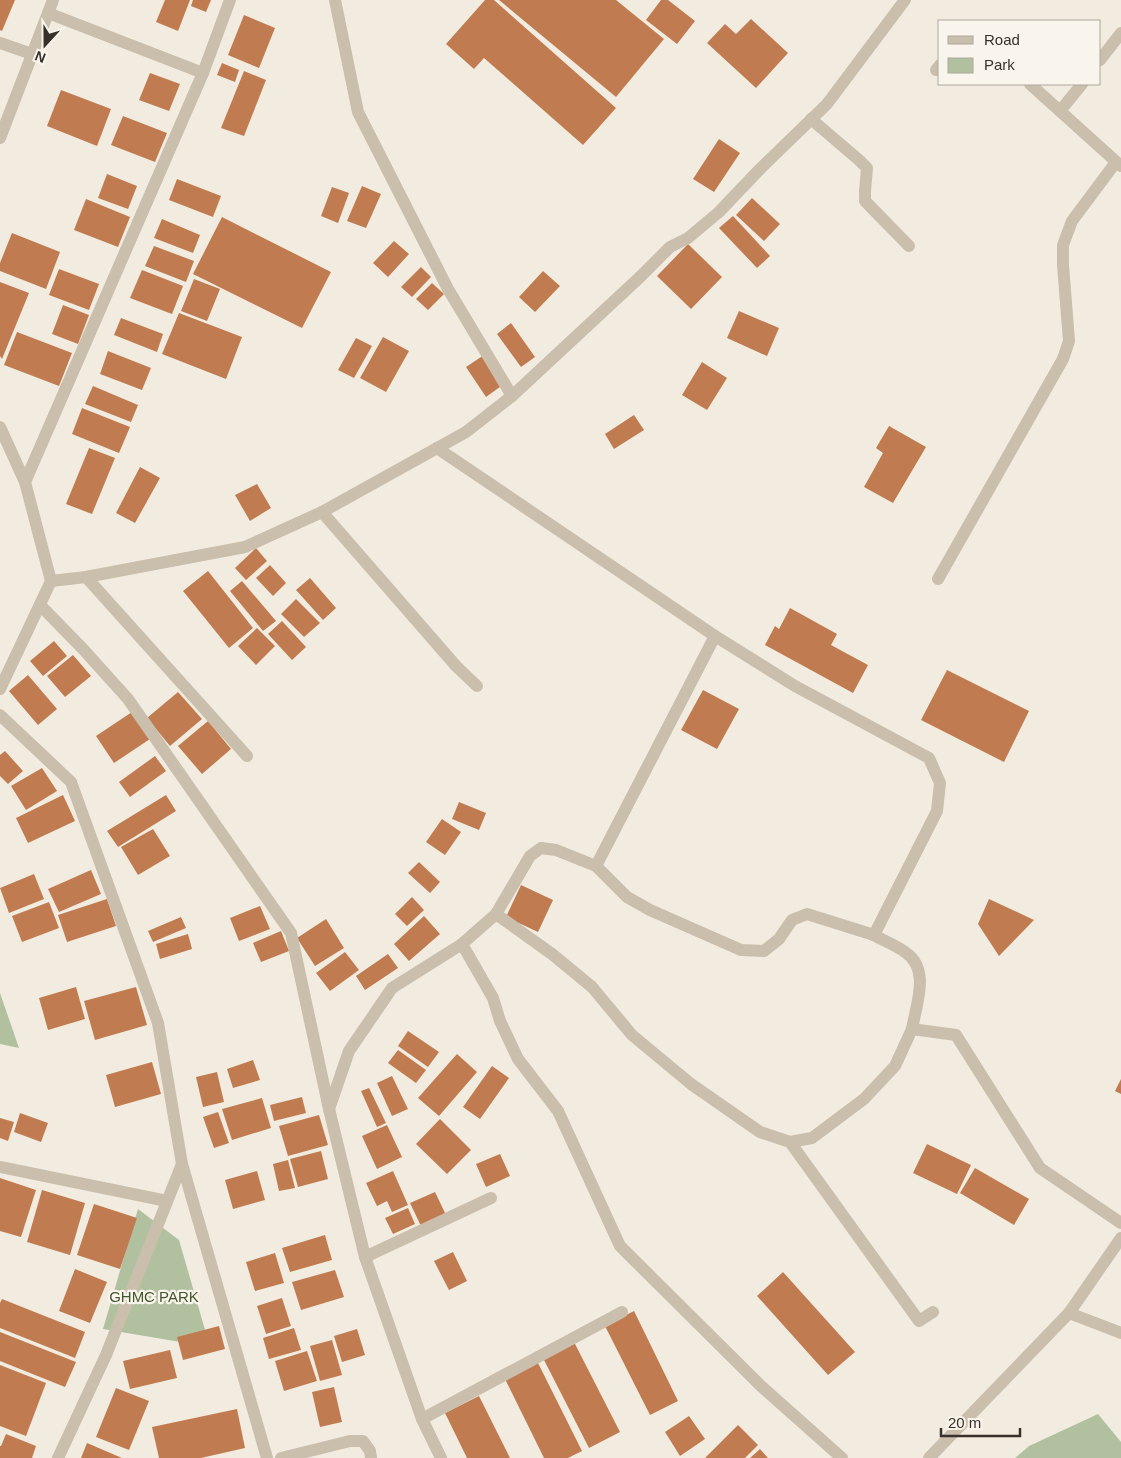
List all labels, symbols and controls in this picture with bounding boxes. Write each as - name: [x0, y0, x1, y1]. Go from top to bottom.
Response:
- north arrow: [20, 20, 70, 70]
- legend: [938, 20, 1101, 85]
- text: Road: [984, 31, 1020, 48]
- text: N: [33, 48, 48, 66]
- text: Park: [984, 56, 1015, 73]
- park label: GHMC PARK: [109, 1288, 199, 1305]
- scale bar: [941, 1406, 1020, 1438]
- text: 20 m: [948, 1414, 981, 1431]

